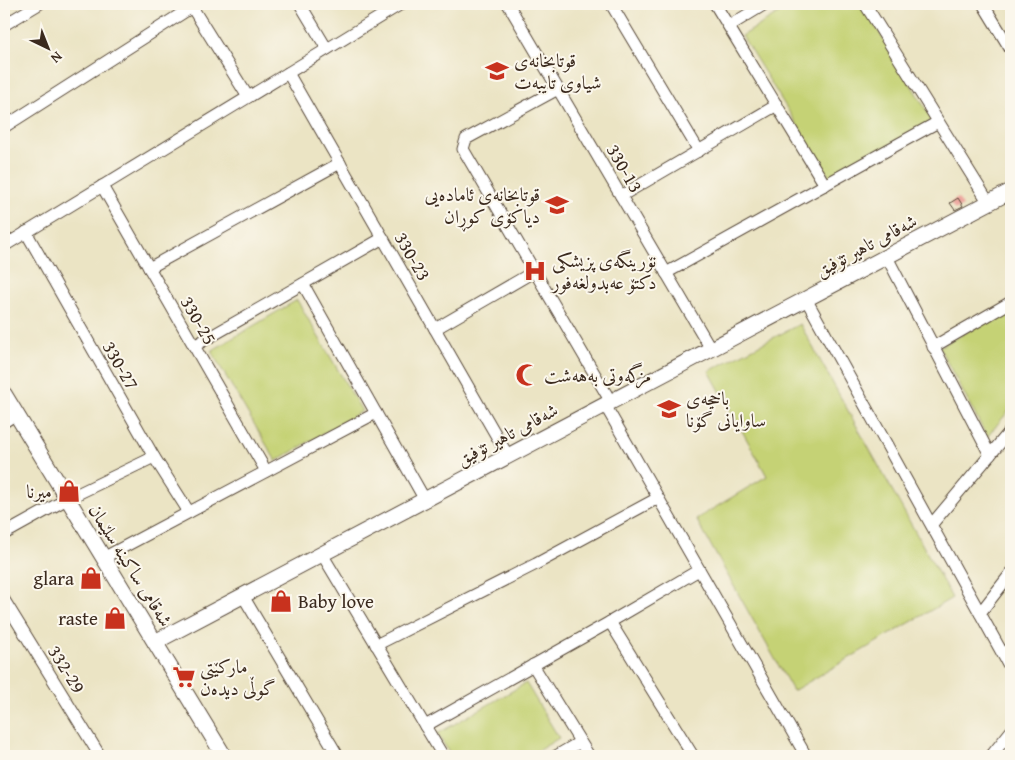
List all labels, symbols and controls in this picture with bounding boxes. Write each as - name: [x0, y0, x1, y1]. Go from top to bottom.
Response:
- north arrow: [22, 22, 72, 72]
- place label: قوتابخانەی شیاوی تایبەت: [514, 46, 602, 96]
- text: N: [46, 47, 67, 68]
- school or university icon: قوتابخانەی شیاوی تایبەت: [484, 58, 510, 84]
- street label: 330-13: [600, 138, 650, 198]
- place label: قوتابخانەی ئامادەیی دیاکۆی کوڕان: [425, 180, 540, 232]
- school or university icon: قوتابخانەی ئامادەیی دیاکۆی کوڕان: [544, 192, 570, 218]
- street label: شەقامی تاهیر تۆفیق: [810, 206, 922, 284]
- street label: 330-23: [388, 226, 438, 286]
- place label: نۆرینگەی پزیشکی دکتۆ عەبدولغەفور: [550, 246, 657, 296]
- hospital icon: نۆرینگەی پزیشکی دکتۆ عەبدولغەفور: [522, 258, 548, 284]
- street label: 330-25: [174, 290, 224, 350]
- street label: 330-27: [96, 335, 146, 395]
- place label: مزگەوتی بەهەشت: [544, 361, 651, 389]
- mosque icon: مزگەوتی بەهەشت: [514, 362, 540, 388]
- place label: باخچەی ساوایانی گۆنا: [686, 384, 766, 434]
- street label: شەقامی تاهیر تۆفیق: [451, 395, 563, 473]
- school or university icon: باخچەی ساوایانی گۆنا: [656, 396, 682, 422]
- place label: ميرنا: [26, 477, 52, 505]
- shop icon: ميرنا: [56, 478, 82, 504]
- street label: شەقامی ساکینە سلێمان: [82, 498, 180, 632]
- place label: glara: [34, 564, 74, 592]
- shop icon: glara: [78, 565, 104, 591]
- place label: Baby love: [298, 587, 374, 615]
- shop icon: Baby love: [268, 588, 294, 614]
- place label: raste: [58, 604, 98, 632]
- shop icon: raste: [102, 605, 128, 631]
- street label: 332-29: [41, 639, 93, 699]
- place label: مارکێتی گوڵی دیدەن: [200, 652, 276, 702]
- supermarket icon: مارکێتی گوڵی دیدەن: [171, 664, 197, 690]

